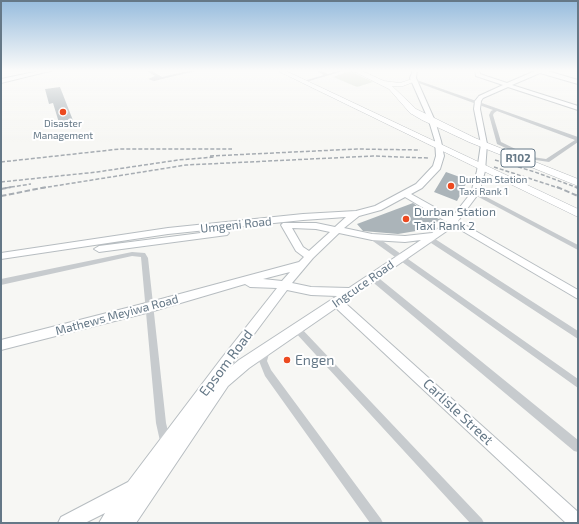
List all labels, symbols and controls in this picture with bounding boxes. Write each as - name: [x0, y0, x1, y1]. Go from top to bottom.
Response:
- marker: Disaster Management: [58, 107, 68, 117]
- place label: Disaster Management: [33, 118, 93, 142]
- road number: R102: [501, 149, 535, 167]
- place label: Durban Station Taxi Rank 1: [459, 174, 527, 198]
- marker: Durban Station Taxi Rank 1: [446, 181, 456, 191]
- place label: Durban Station Taxi Rank 2: [414, 205, 496, 233]
- street label: Umgeni Road: [200, 214, 272, 236]
- marker: Durban Station Taxi Rank 2: [401, 214, 411, 224]
- street label: Ingcuce Road: [329, 257, 397, 311]
- street label: Mathews Meyiwa Road: [54, 292, 180, 338]
- street label: Epsom Road: [196, 327, 256, 399]
- place label: Engen: [295, 352, 334, 368]
- marker: Engen: [282, 355, 292, 365]
- street label: Carlisle Street: [419, 375, 497, 449]

